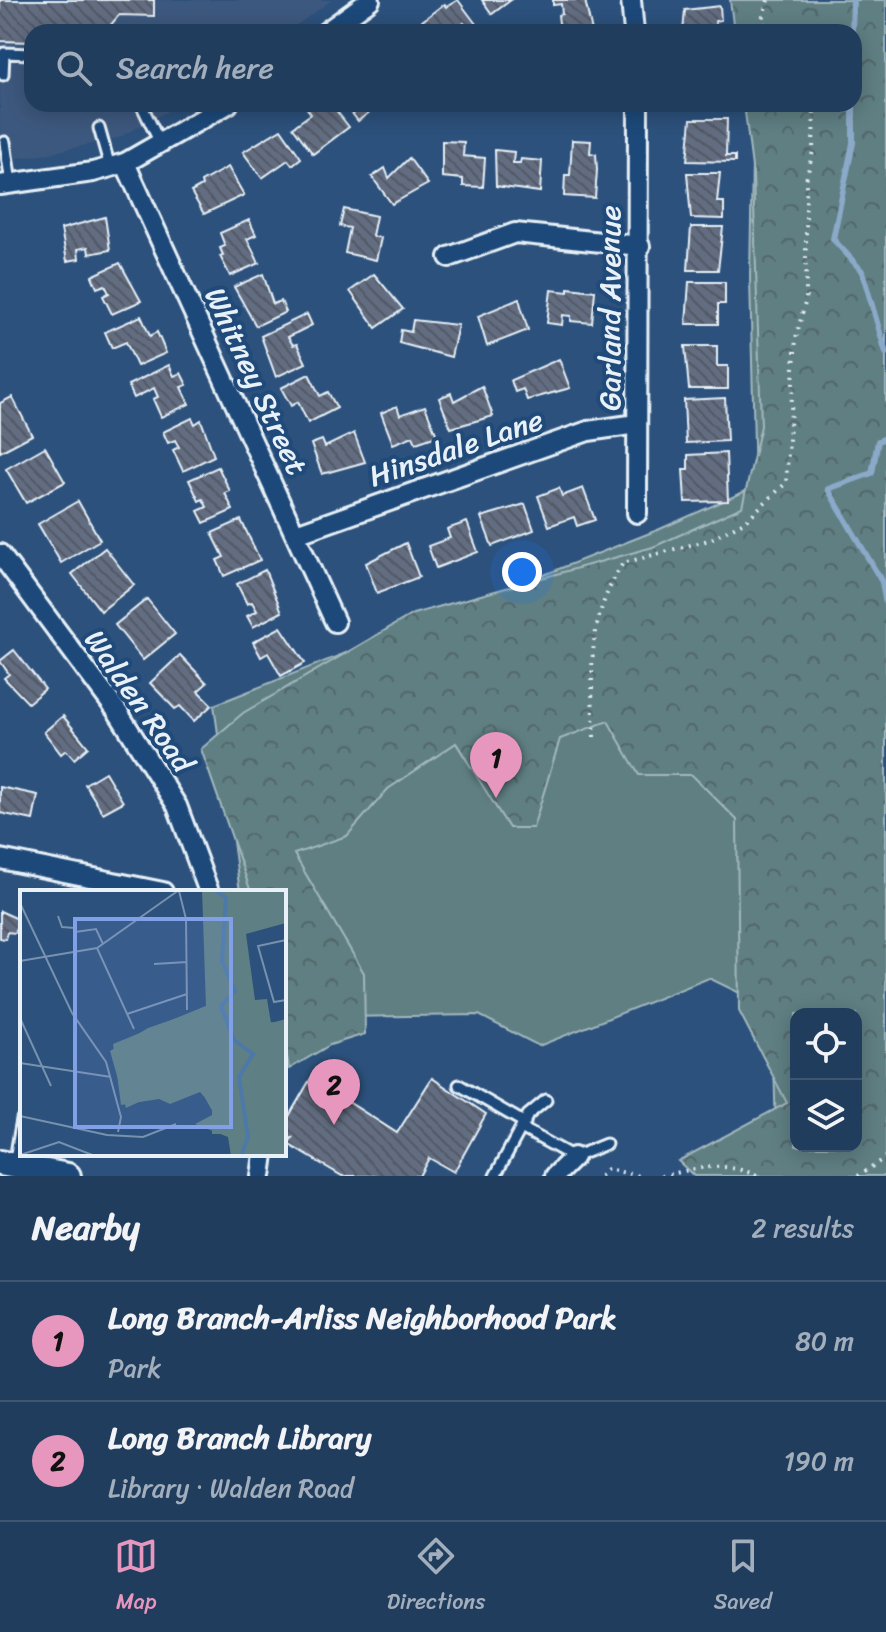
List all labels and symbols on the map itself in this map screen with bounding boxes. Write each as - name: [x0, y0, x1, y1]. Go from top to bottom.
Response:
- street label: Garland Avenue: [583, 205, 637, 411]
- street label: Whitney Street: [189, 278, 323, 484]
- street label: Hinsdale Lane: [361, 393, 551, 503]
- your location: [502, 552, 542, 592]
- street label: Walden Road: [69, 618, 210, 786]
- pin: 1: [470, 732, 522, 798]
- inset map: [20, 890, 286, 1156]
- pin: 2: [308, 1059, 360, 1125]

